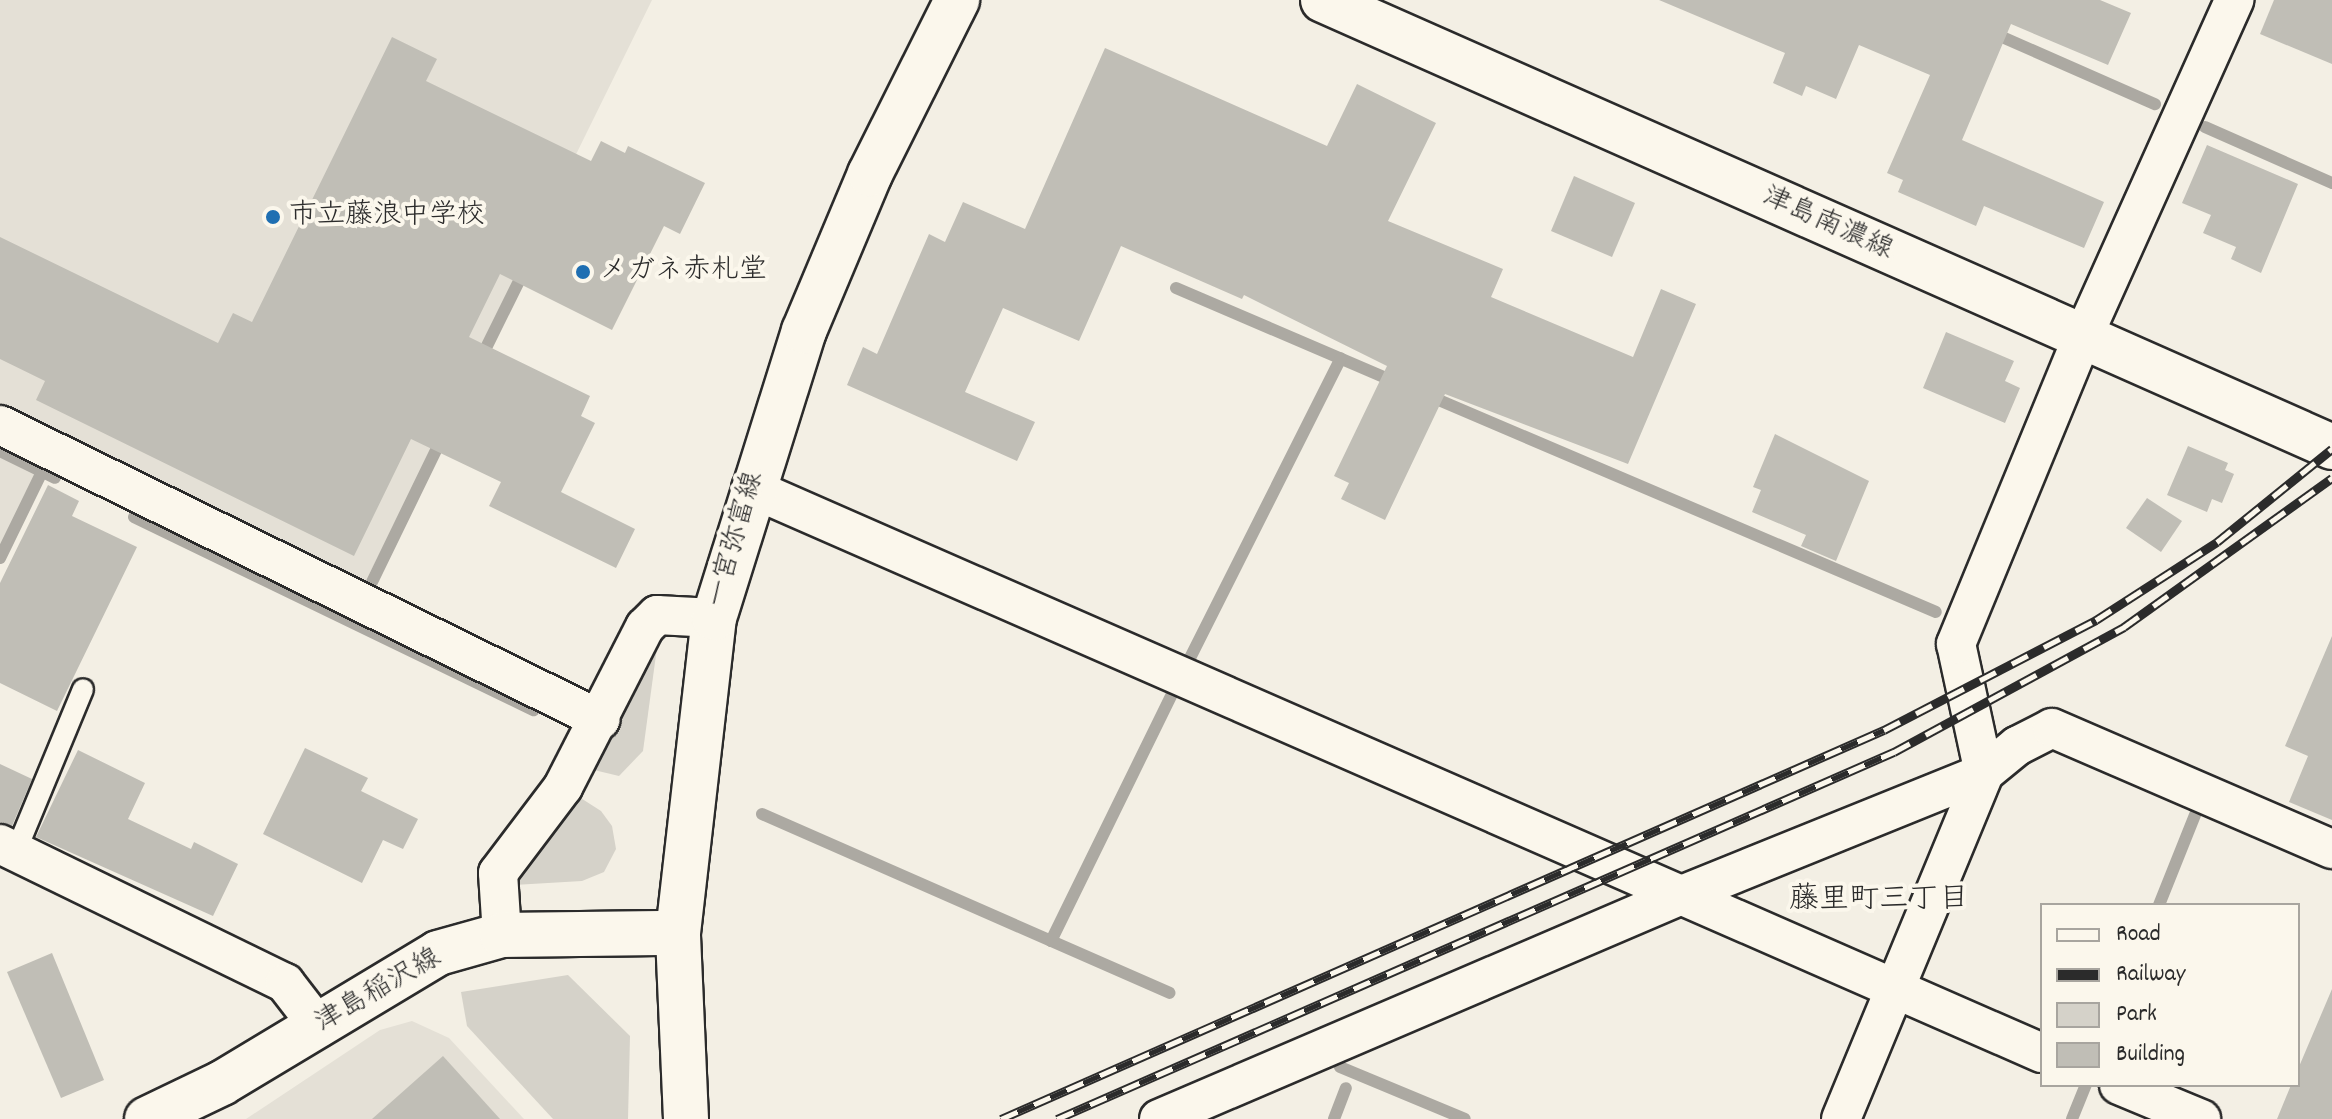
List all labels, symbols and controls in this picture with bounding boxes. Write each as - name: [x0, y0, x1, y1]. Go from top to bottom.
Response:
- street label: 津島南濃線: [1756, 181, 1898, 269]
- place label: 市立藤浪中学校: [289, 200, 485, 234]
- marker: 市立藤浪中学校: [264, 208, 282, 226]
- place label: メガネ赤札堂: [599, 255, 767, 289]
- marker: メガネ赤札堂: [574, 263, 592, 281]
- street label: 一宮弥富線: [702, 468, 772, 612]
- district label: 藤里町三丁目: [1789, 884, 1969, 920]
- legend: [2040, 903, 2300, 1087]
- text: Road: [2116, 918, 2161, 952]
- street label: 津島稲沢線: [310, 942, 448, 1042]
- text: Railway: [2116, 958, 2185, 992]
- text: Park: [2116, 998, 2157, 1032]
- text: Building: [2116, 1038, 2185, 1072]

